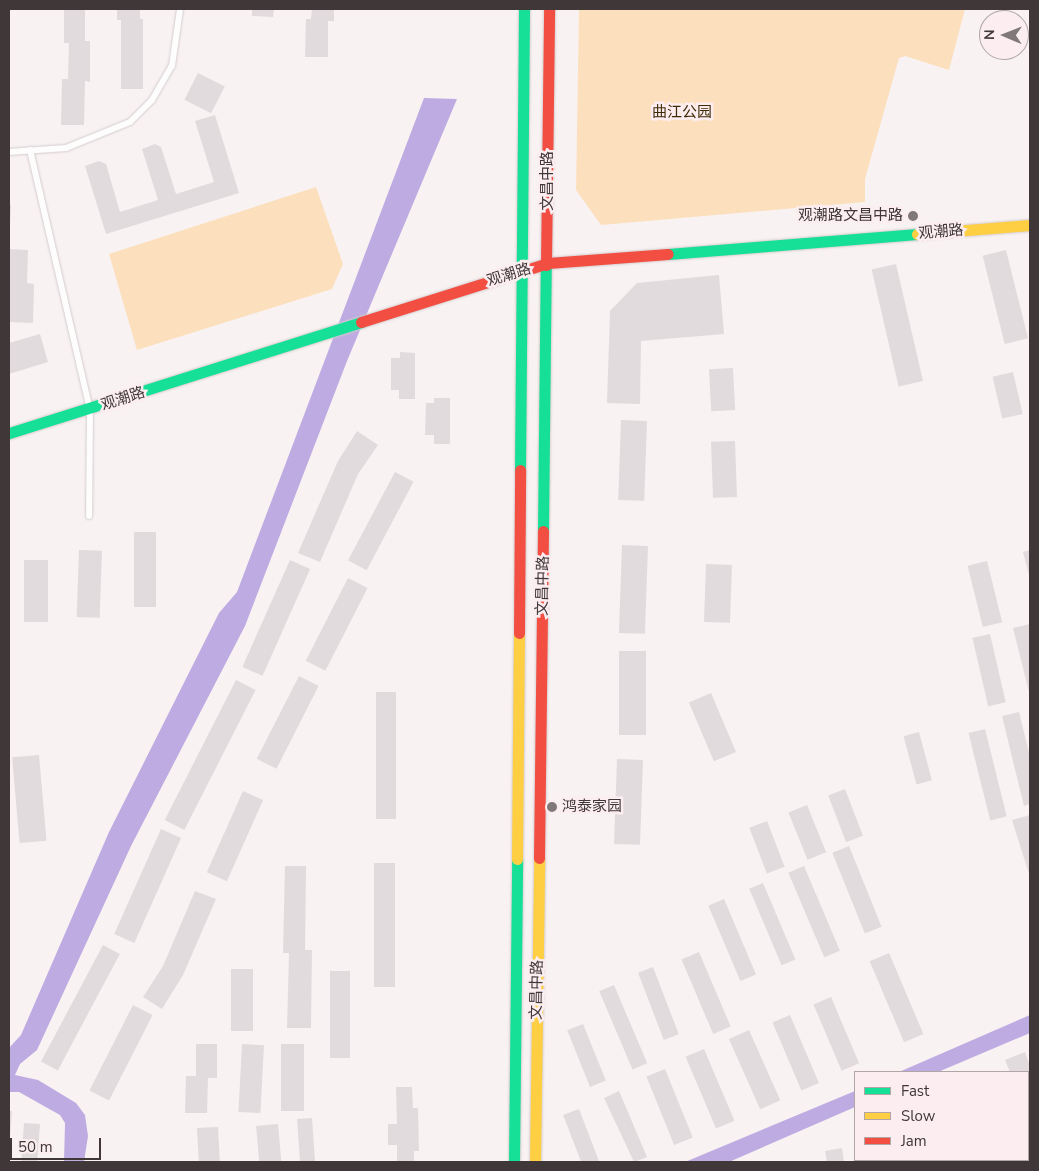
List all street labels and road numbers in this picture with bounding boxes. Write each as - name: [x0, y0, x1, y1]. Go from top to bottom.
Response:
- street label: 文昌中路: [539, 151, 557, 211]
- street label: 观潮路: [918, 221, 964, 243]
- street label: 观潮路: [485, 260, 533, 290]
- street label: 观潮路: [99, 383, 147, 415]
- street label: 文昌中路: [533, 556, 553, 616]
- street label: 文昌中路: [527, 960, 547, 1020]

